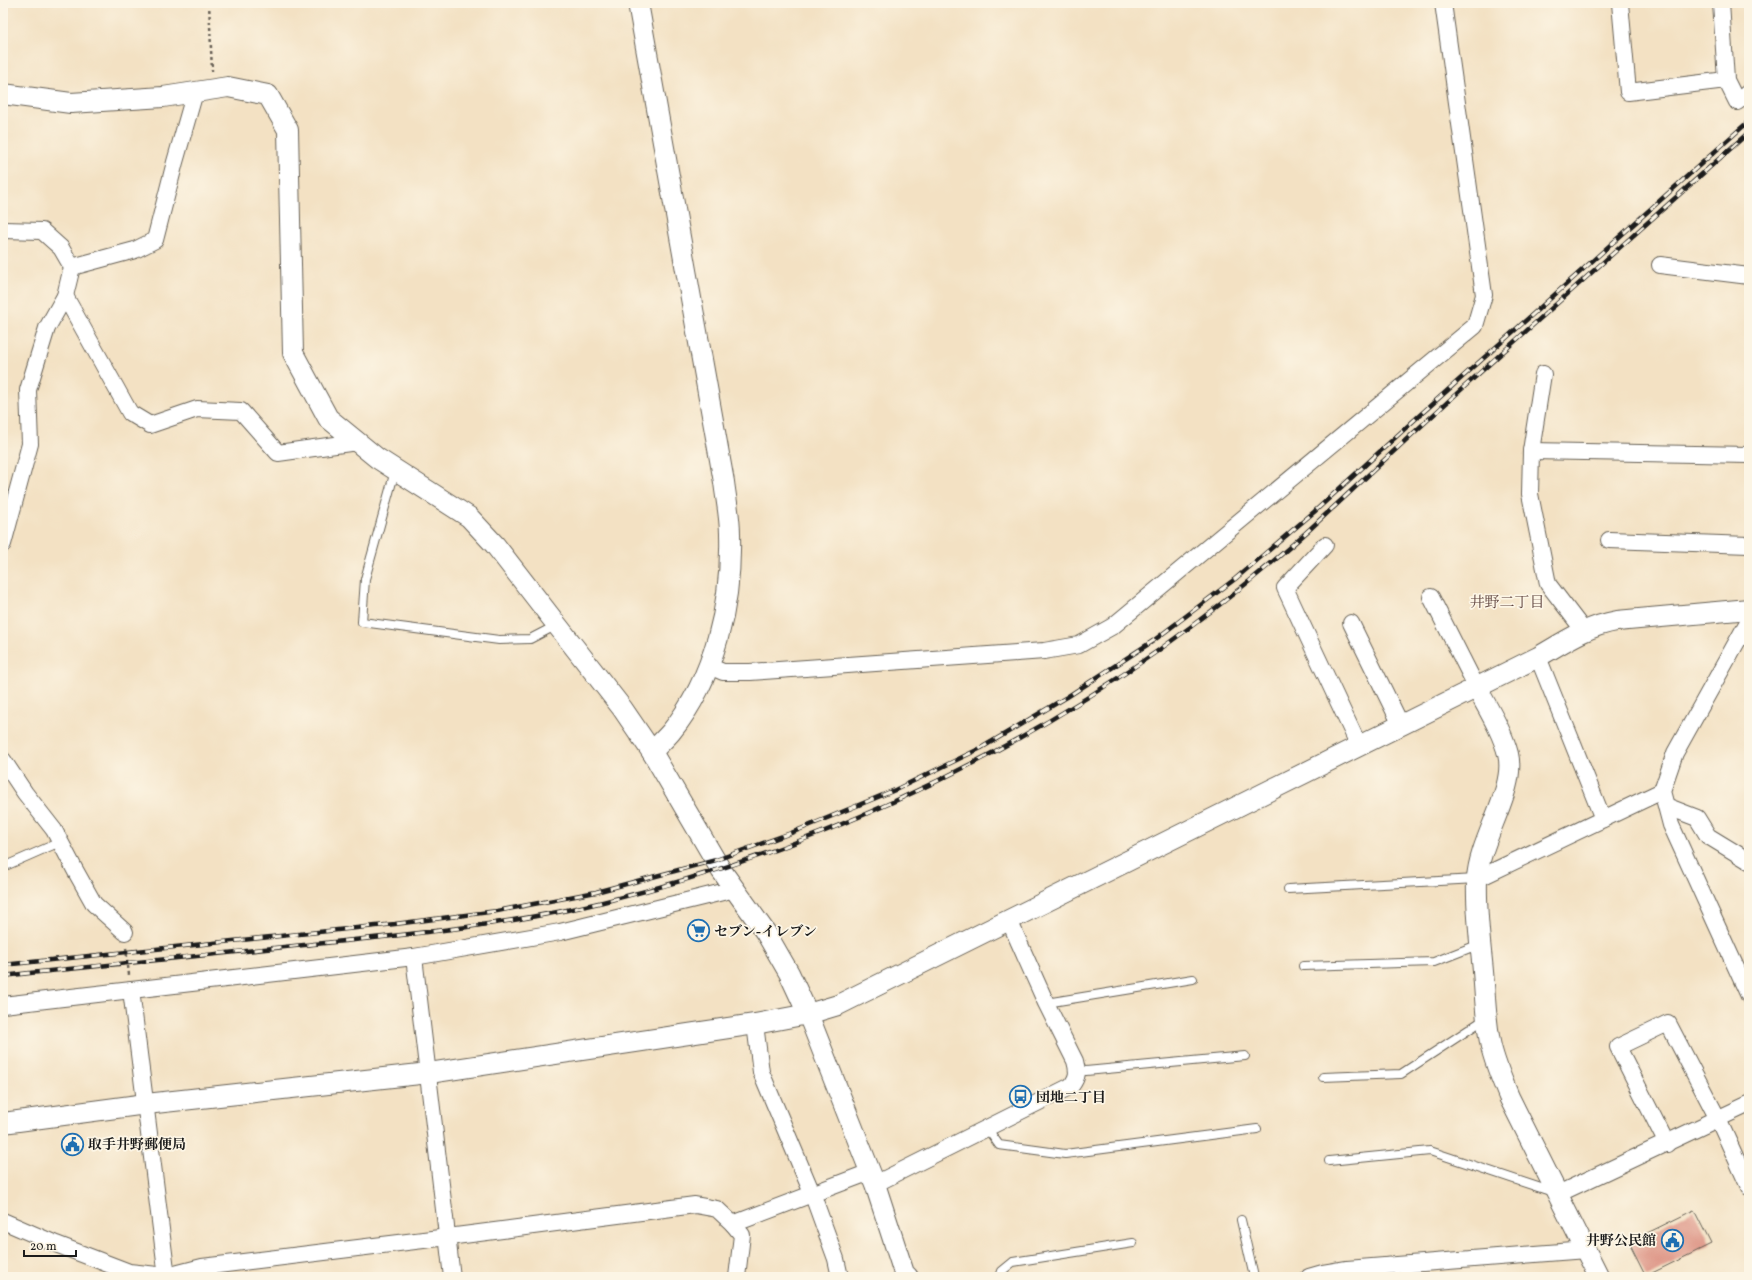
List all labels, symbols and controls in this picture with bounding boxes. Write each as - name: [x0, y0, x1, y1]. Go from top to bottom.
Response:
- district label: 井野二丁目: [1469, 593, 1545, 614]
- supermarket icon: セブン-イレブン: [685, 918, 711, 944]
- place label: セブン-イレブン: [714, 923, 817, 942]
- bus stop icon: 団地二丁目: [1008, 1084, 1034, 1110]
- place label: 団地二丁目: [1036, 1089, 1106, 1108]
- public building icon: 取手井野郵便局: [60, 1131, 86, 1157]
- place label: 取手井野郵便局: [88, 1136, 186, 1155]
- public building icon: 井野公民館: [1659, 1227, 1685, 1253]
- scale bar: [24, 1232, 76, 1258]
- place label: 井野公民館: [1586, 1232, 1656, 1251]
- text: 20 m: [30, 1239, 57, 1255]

